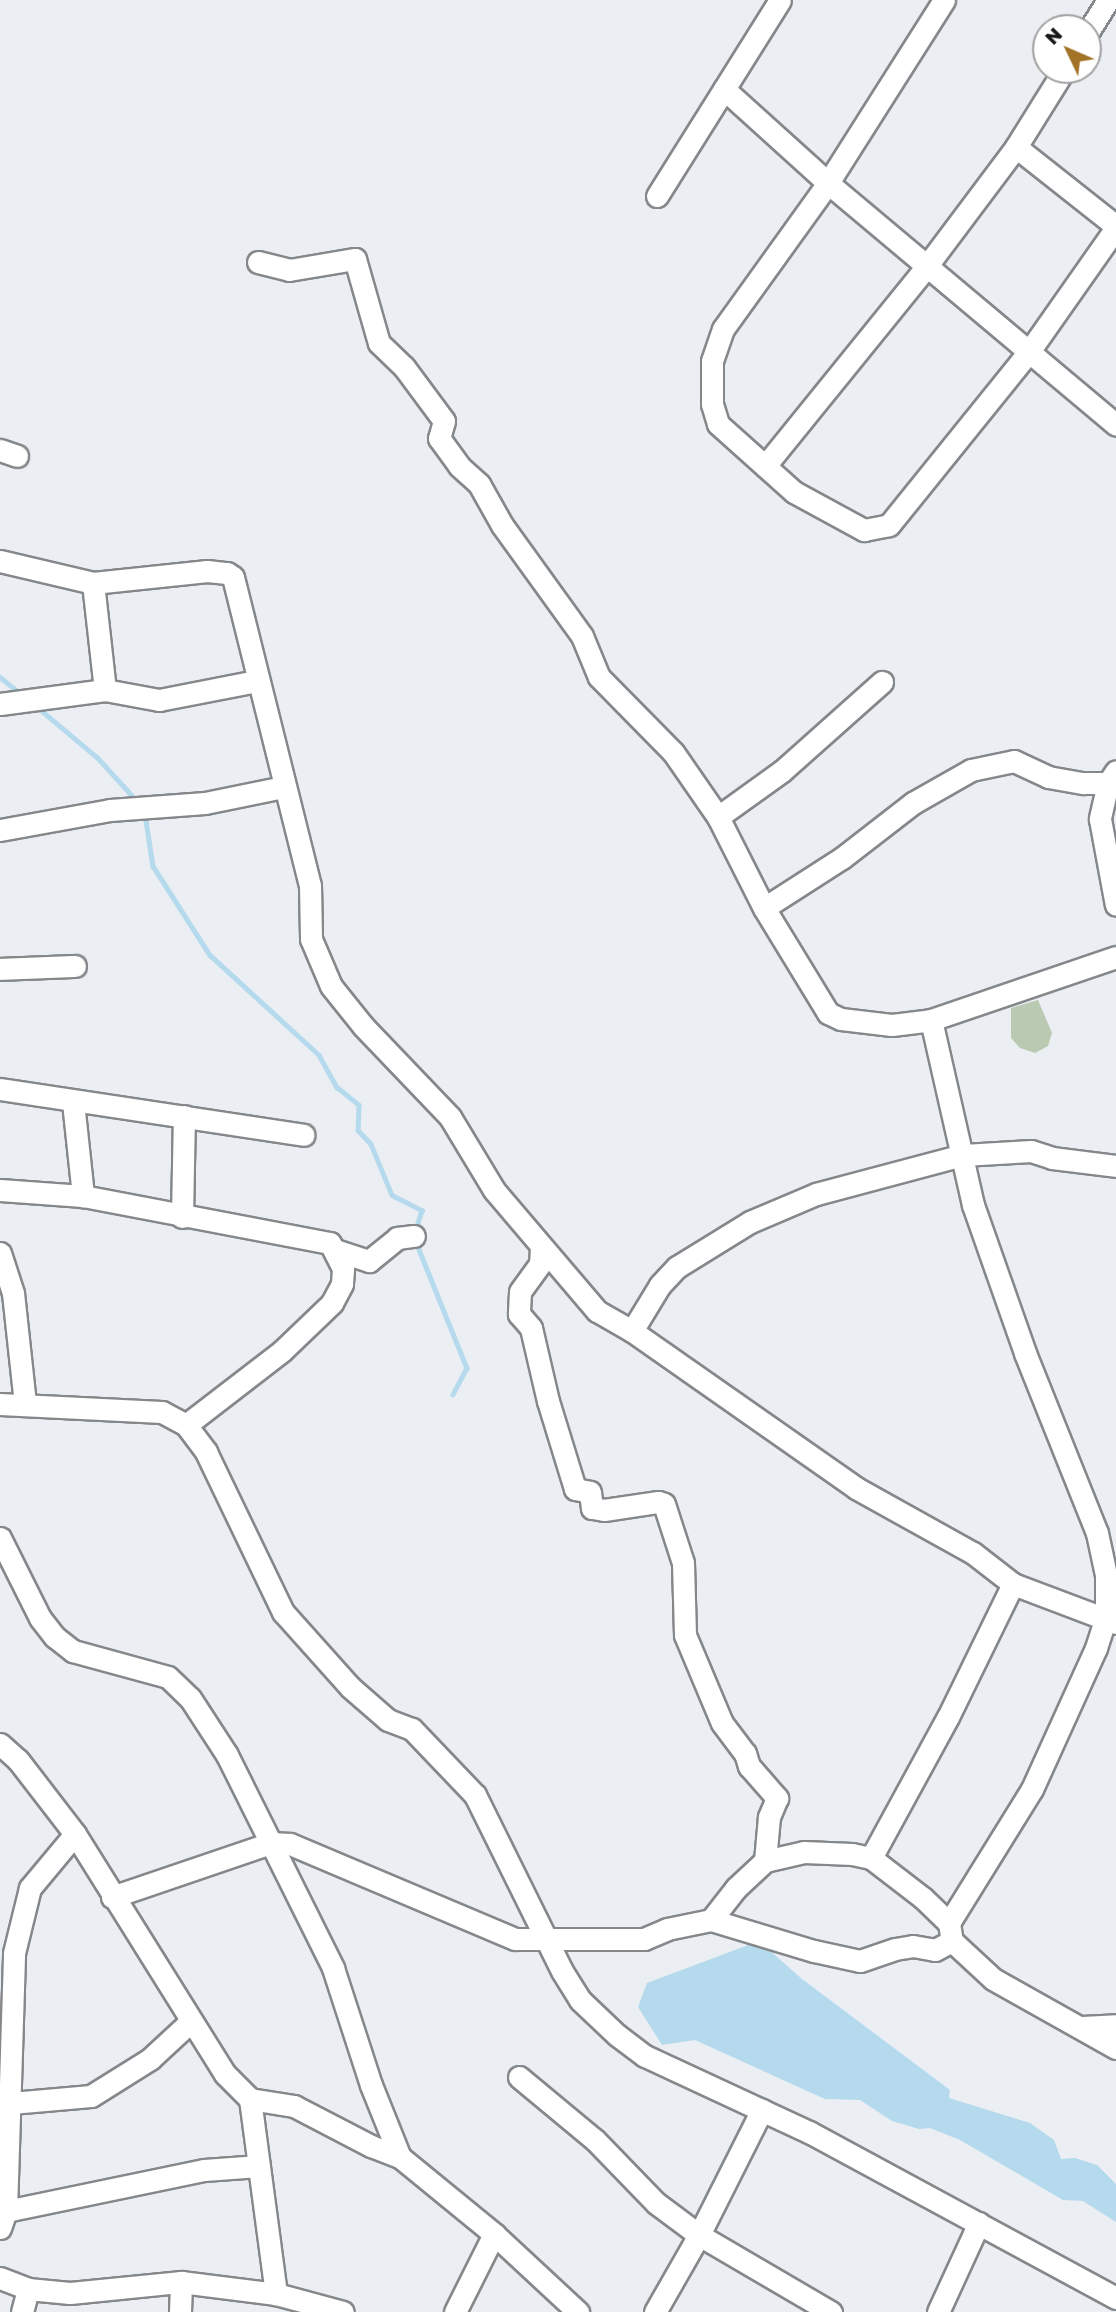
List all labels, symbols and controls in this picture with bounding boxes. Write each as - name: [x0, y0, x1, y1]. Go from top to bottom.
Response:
- north arrow: [1032, 14, 1102, 84]
- text: N: [1040, 22, 1066, 49]

